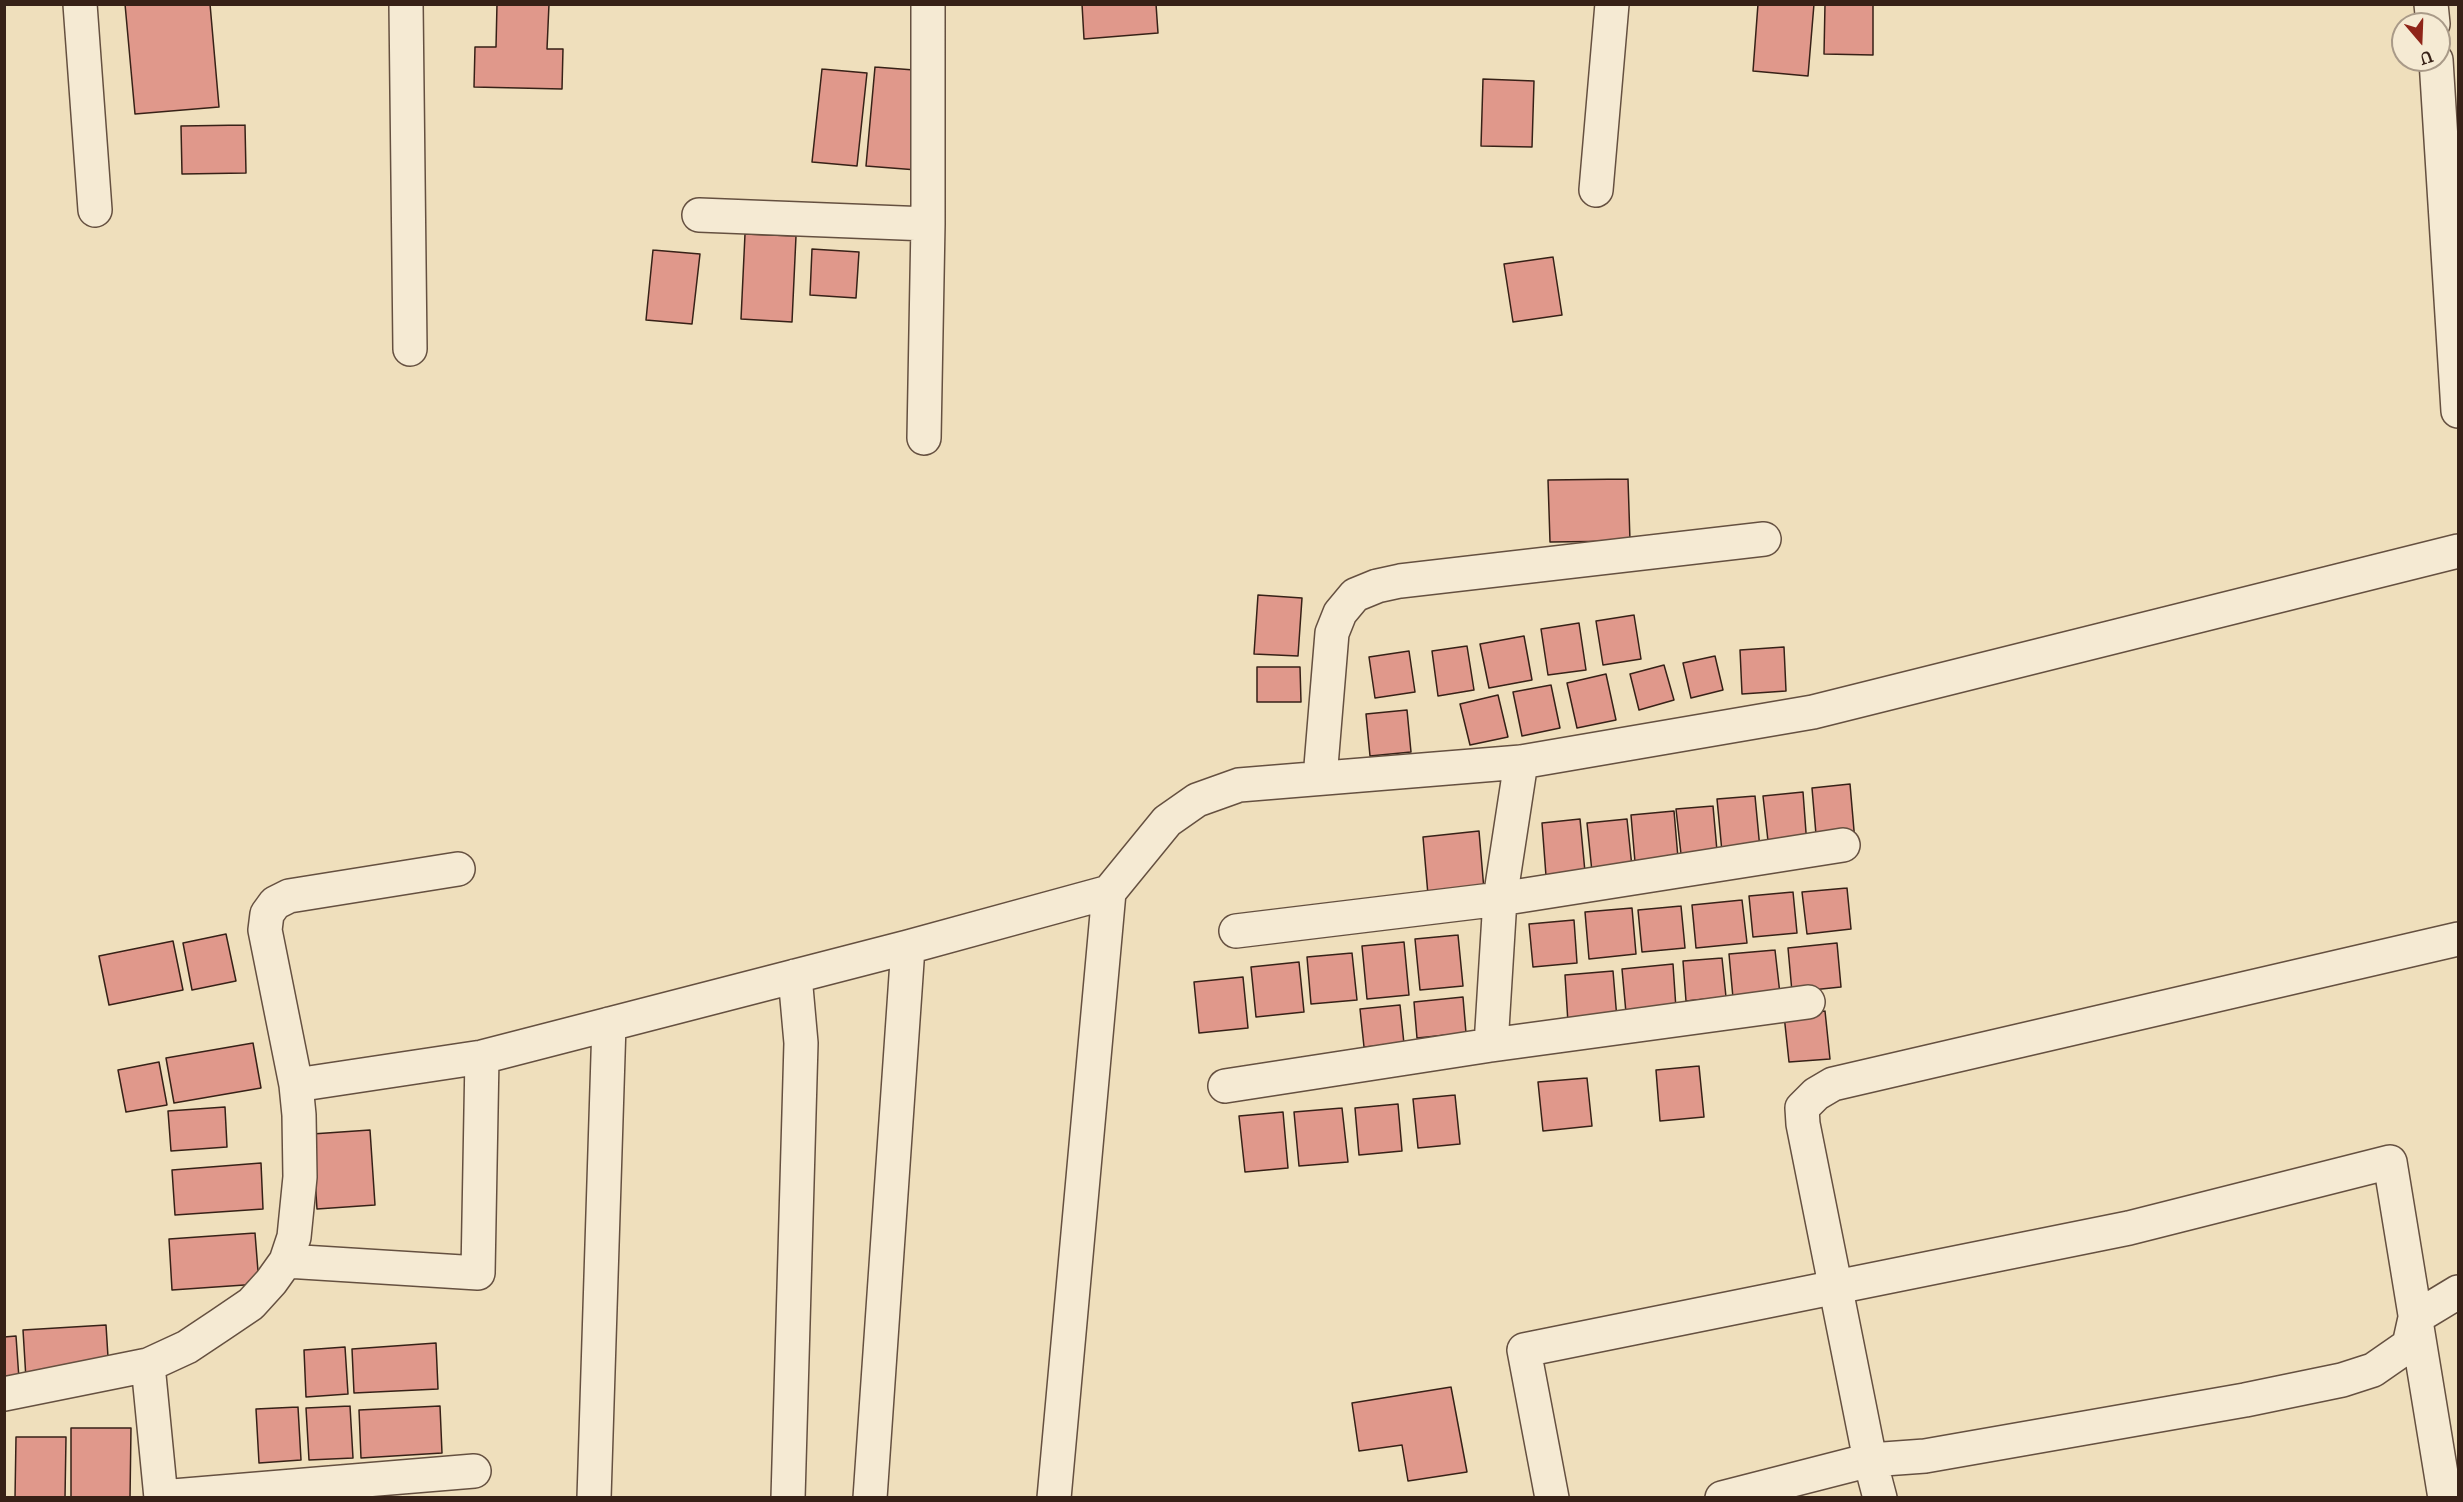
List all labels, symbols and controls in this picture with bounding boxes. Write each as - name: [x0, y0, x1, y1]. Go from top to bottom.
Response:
- north arrow: [2391, 12, 2451, 72]
- text: U: [2417, 47, 2435, 69]

